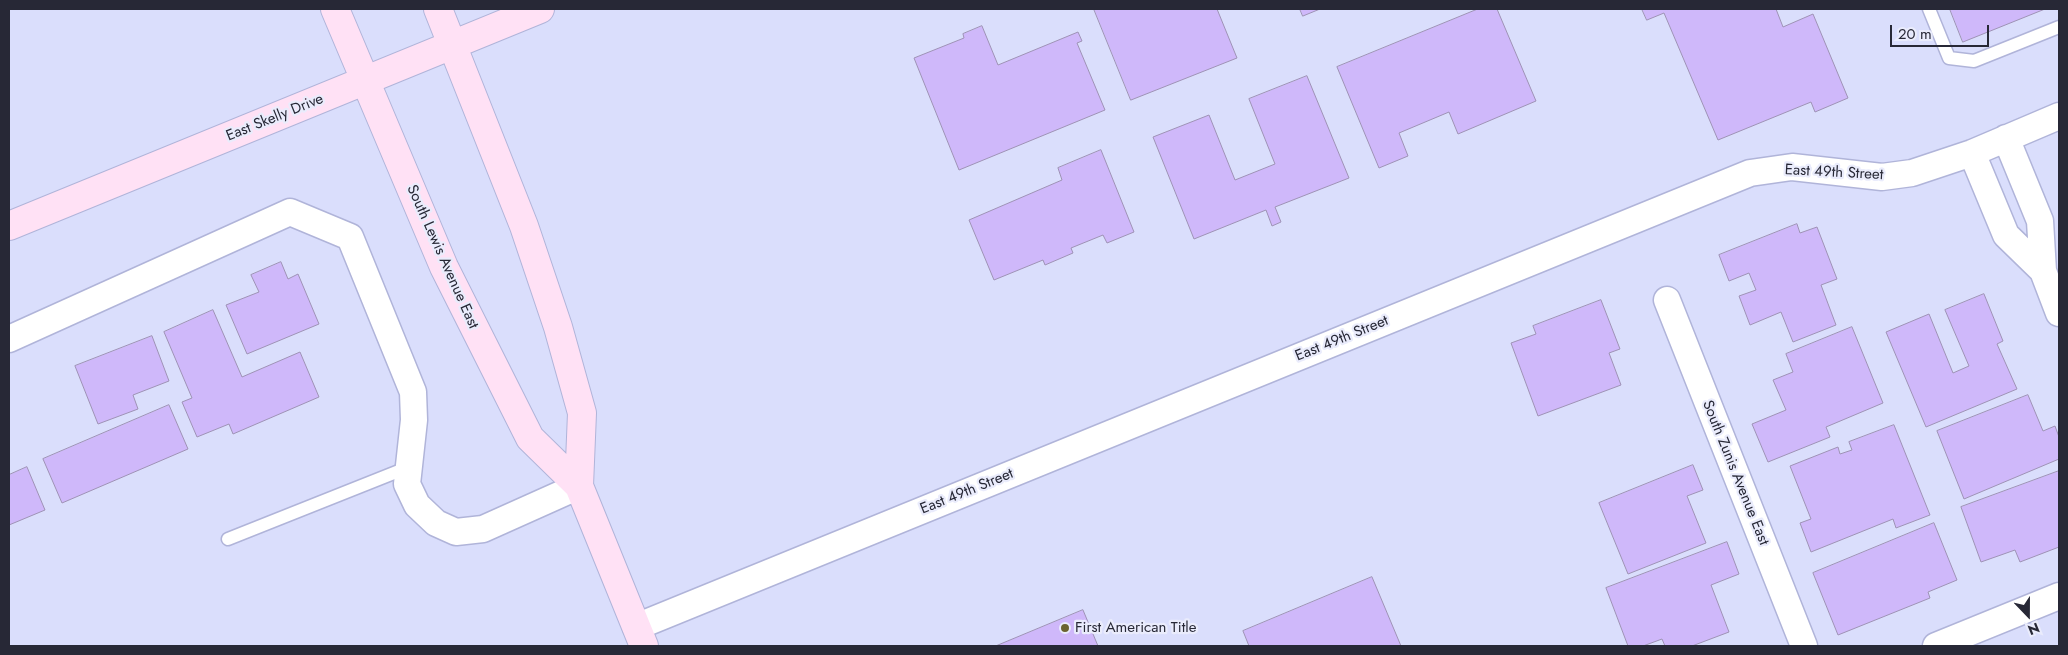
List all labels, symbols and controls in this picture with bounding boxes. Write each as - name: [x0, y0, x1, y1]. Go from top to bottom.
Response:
- scale bar: [1893, 15, 1992, 47]
- text: 20 m: [1898, 23, 1932, 45]
- street label: East Skelly Drive: [224, 90, 326, 146]
- street label: East 49th Street: [1784, 161, 1884, 185]
- street label: South Lewis Avenue East: [402, 182, 482, 332]
- street label: East 49th Street: [1293, 312, 1391, 366]
- street label: South Zunis Avenue East: [1698, 398, 1772, 548]
- street label: East 49th Street: [918, 465, 1016, 519]
- north arrow: [2003, 590, 2053, 640]
- text: N: [2025, 618, 2043, 640]
- place label: First American Title: [1075, 619, 1196, 637]
- marker: First American Title: [1059, 622, 1071, 634]

